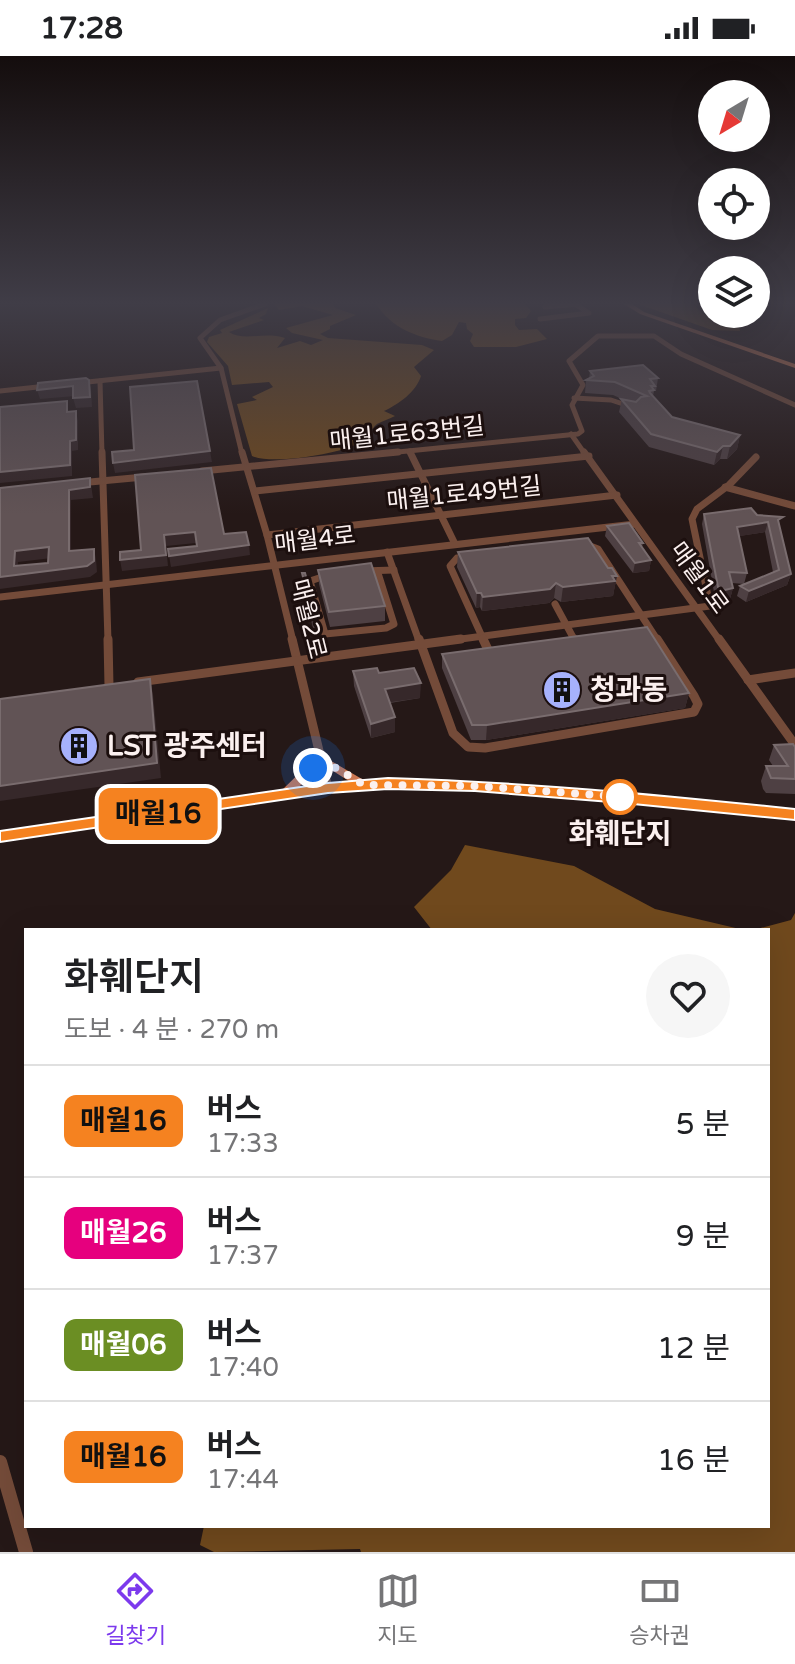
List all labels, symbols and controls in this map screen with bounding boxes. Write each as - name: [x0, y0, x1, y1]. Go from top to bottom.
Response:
- text: 17:28: [40, 10, 123, 47]
- north arrow: [698, 80, 770, 152]
- map controls: [698, 80, 770, 328]
- button: locate: [698, 168, 770, 240]
- button: layers: [698, 256, 770, 328]
- street label: 매월1로63번길: [328, 411, 486, 457]
- street label: 매월1로49번길: [385, 471, 543, 517]
- street label: 매월4로: [273, 521, 357, 559]
- street label: 매월1로: [663, 537, 735, 619]
- street label: 매월2로: [284, 576, 332, 662]
- building icon: 청과동: [541, 669, 583, 711]
- place label: 청과동: [590, 673, 667, 707]
- building icon: LST 광주센터: [58, 725, 100, 767]
- place label: LST 광주센터: [107, 729, 267, 763]
- your location: [293, 748, 333, 788]
- marker: 화훼단지: [603, 780, 637, 814]
- line badge: 매월16: [102, 788, 214, 840]
- text: 매월16: [115, 797, 201, 831]
- place label: 화훼단지: [568, 817, 672, 851]
- button: heart: [646, 954, 730, 1038]
- text: 화훼단지: [64, 955, 204, 1001]
- text: 도보 · 4 분 · 270 m: [64, 1014, 279, 1045]
- text: 버스: [207, 1091, 262, 1128]
- text: 매월16: [80, 1104, 167, 1138]
- text: 5 분: [676, 1106, 730, 1143]
- text: 17:33: [207, 1128, 279, 1159]
- text: 버스: [207, 1203, 262, 1240]
- text: 매월26: [80, 1216, 167, 1250]
- text: 9 분: [676, 1218, 730, 1255]
- text: 17:37: [207, 1240, 279, 1271]
- text: 버스: [207, 1315, 262, 1352]
- text: 매월06: [80, 1328, 167, 1362]
- text: 12 분: [657, 1330, 730, 1367]
- text: 17:40: [207, 1352, 279, 1383]
- text: 버스: [207, 1427, 262, 1464]
- text: 매월16: [80, 1440, 167, 1474]
- text: 16 분: [657, 1442, 730, 1479]
- text: 17:44: [207, 1464, 279, 1495]
- tab: 길찾기: [105, 1569, 166, 1649]
- tab: 지도: [376, 1569, 420, 1649]
- tab: 승차권: [629, 1569, 690, 1649]

